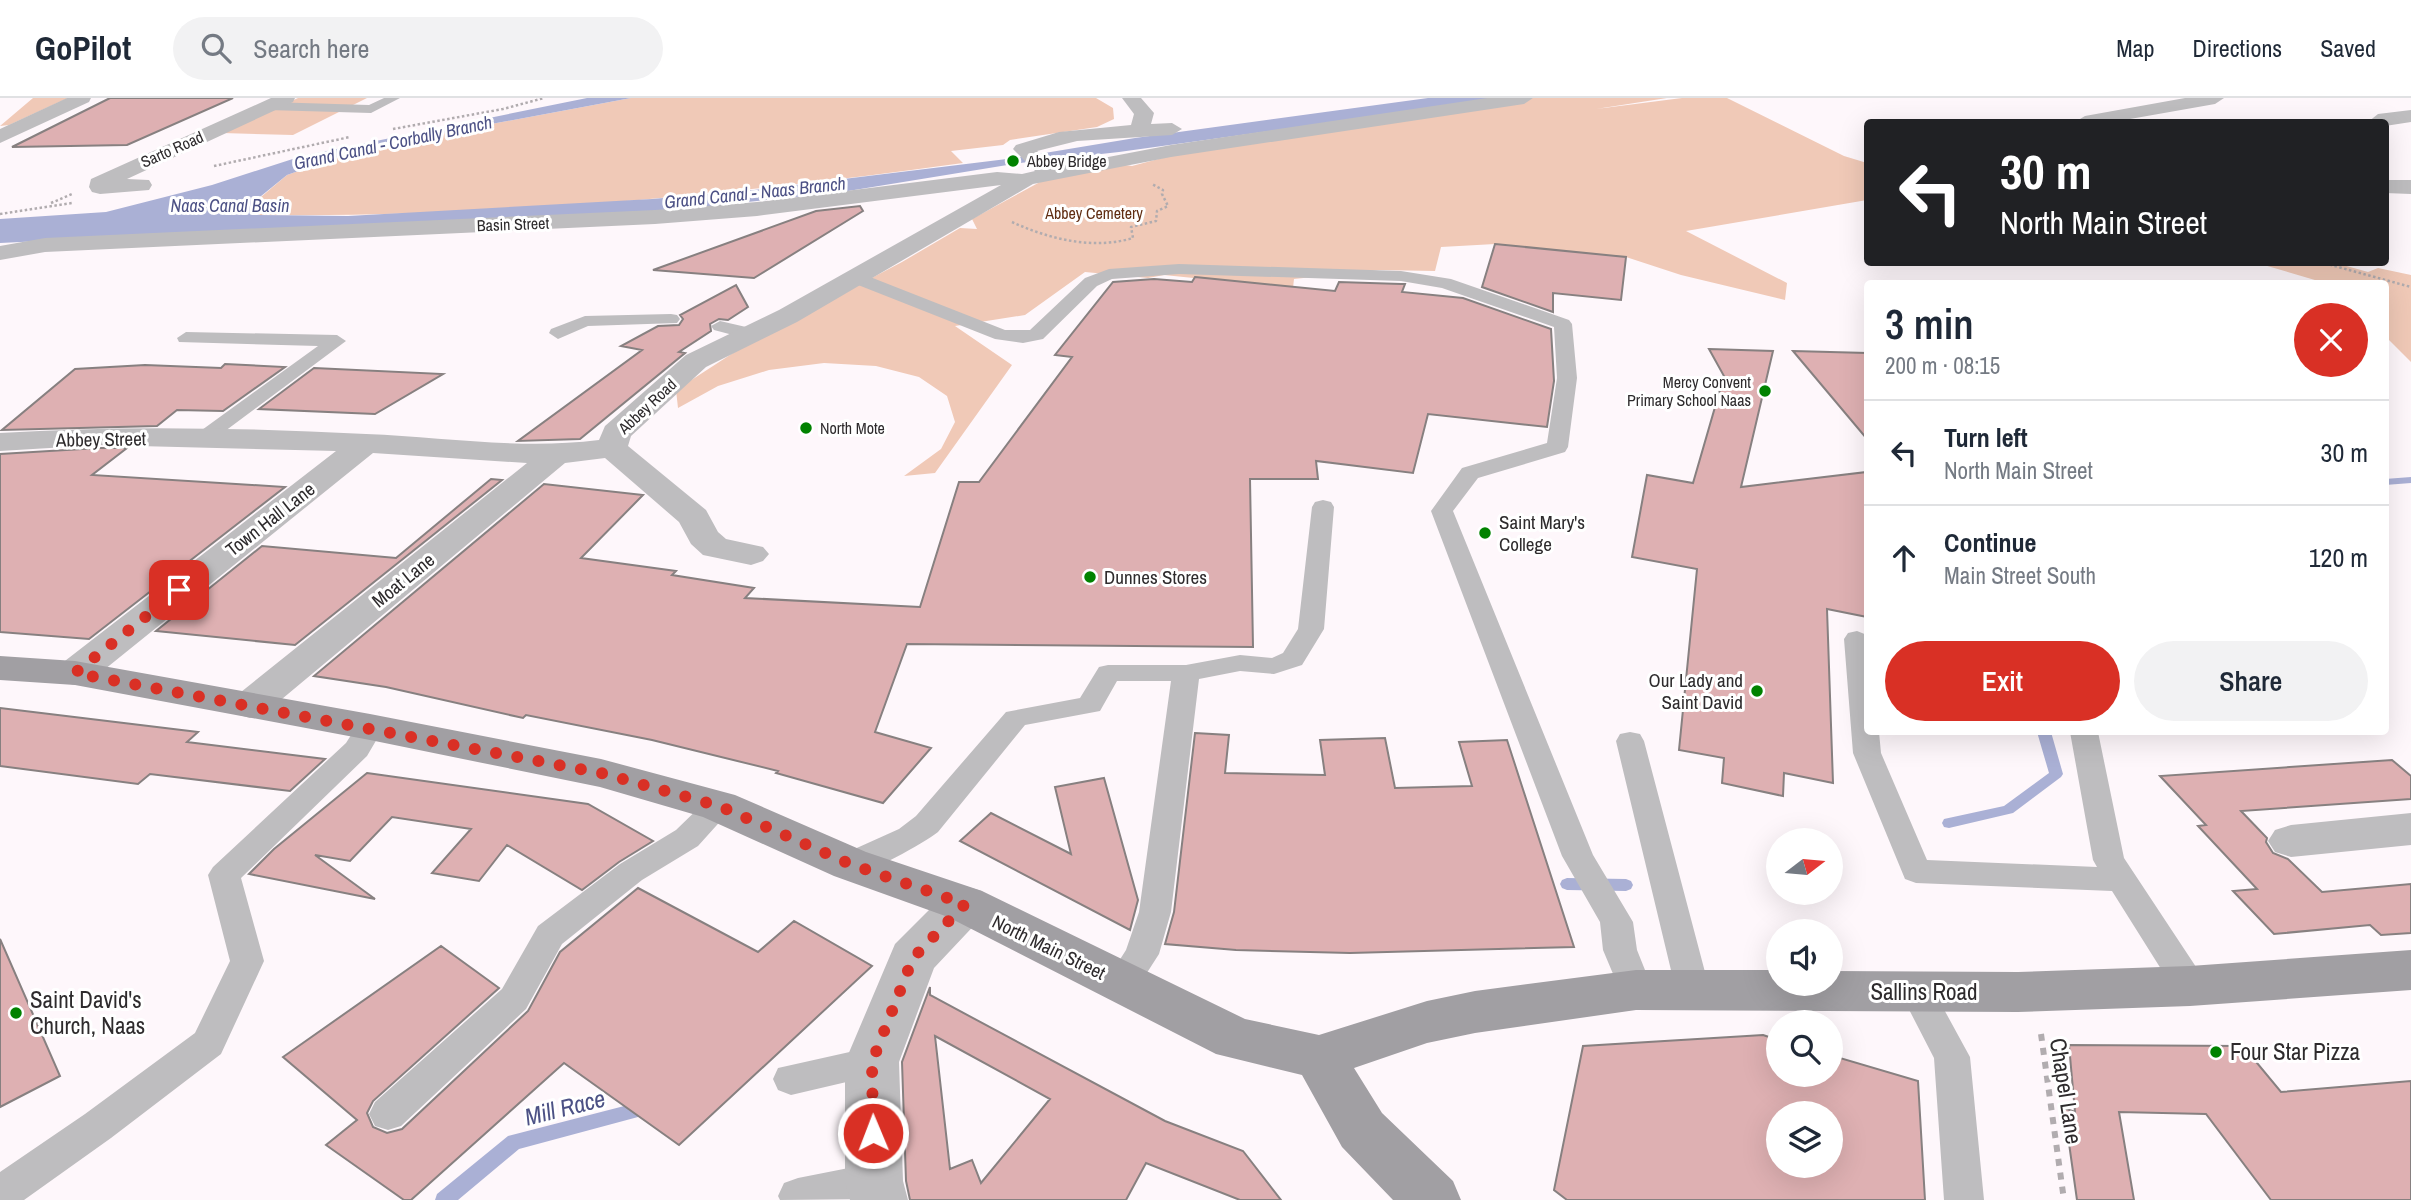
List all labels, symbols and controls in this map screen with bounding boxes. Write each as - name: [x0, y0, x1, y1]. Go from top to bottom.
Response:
- search box: [173, 17, 663, 80]
- text: GoPilot: [35, 26, 131, 70]
- icon: search: [197, 29, 235, 67]
- text: Search here: [253, 31, 369, 66]
- text: Map: [2116, 32, 2154, 64]
- text: Directions: [2192, 32, 2282, 64]
- text: Saved: [2320, 32, 2376, 64]
- water label: Grand Canal - Corbally Branch: [292, 109, 494, 176]
- street label: Sarto Road: [137, 125, 207, 173]
- text: 30 m: [2000, 138, 2092, 204]
- icon: left: [1885, 147, 1976, 238]
- place label: Abbey Bridge: [1026, 150, 1107, 172]
- marker: Abbey Bridge: [1005, 153, 1021, 169]
- water label: Grand Canal - Naas Branch: [663, 171, 847, 214]
- water label: Naas Canal Basin: [171, 193, 289, 218]
- text: North Main Street: [2000, 201, 2207, 244]
- park label: Abbey Cemetery: [1044, 202, 1143, 224]
- street label: Basin Street: [477, 212, 550, 236]
- text: 3 min: [1885, 296, 1974, 352]
- button: close: [2294, 303, 2368, 377]
- text: 200 m · 08:15: [1885, 350, 2000, 381]
- place label: Mercy Convent Primary School Naas: [1627, 371, 1751, 411]
- street label: Abbey Road: [612, 373, 681, 439]
- marker: Mercy Convent Primary School Naas: [1757, 383, 1773, 399]
- place label: North Mote: [820, 417, 885, 439]
- marker: North Mote: [798, 420, 814, 436]
- text: Turn left: [1944, 420, 2028, 455]
- street label: Abbey Street: [55, 425, 147, 453]
- icon: left: [1885, 434, 1923, 472]
- text: 30 m: [2321, 435, 2368, 470]
- text: North Main Street: [1944, 455, 2093, 486]
- street label: Town Hall Lane: [220, 476, 320, 562]
- place label: Saint Mary's College: [1499, 509, 1585, 557]
- marker: Saint Mary's College: [1477, 525, 1493, 541]
- text: Continue: [1944, 525, 2036, 560]
- icon: ahead: [1885, 539, 1923, 577]
- text: 120 m: [2309, 540, 2368, 575]
- street label: Moat Lane: [366, 547, 440, 613]
- pin: [149, 560, 209, 620]
- text: Main Street South: [1944, 560, 2096, 591]
- place label: Dunnes Stores: [1104, 564, 1207, 590]
- marker: Dunnes Stores: [1082, 569, 1098, 585]
- icon: arrive: [160, 571, 198, 609]
- button: Exit: [1885, 641, 2120, 721]
- button: Share: [2134, 641, 2368, 721]
- place label: Our Lady and Saint David: [1649, 667, 1743, 715]
- marker: Our Lady and Saint David: [1749, 683, 1765, 699]
- north arrow: [1766, 828, 1843, 905]
- map controls: [1766, 828, 1843, 1178]
- street label: North Main Street: [988, 908, 1111, 986]
- button: sound: [1766, 919, 1843, 996]
- street label: Sallins Road: [1871, 976, 1977, 1007]
- place label: Saint David's Church, Naas: [30, 984, 145, 1041]
- marker: Saint David's Church, Naas: [8, 1005, 24, 1021]
- button: search: [1766, 1010, 1843, 1087]
- street label: Chapel Lane: [2043, 1036, 2090, 1146]
- place label: Four Star Pizza: [2230, 1036, 2361, 1067]
- marker: Four Star Pizza: [2208, 1044, 2224, 1060]
- water label: Mill Race: [521, 1082, 608, 1132]
- position arrow: [836, 1096, 910, 1170]
- button: layers: [1766, 1101, 1843, 1178]

